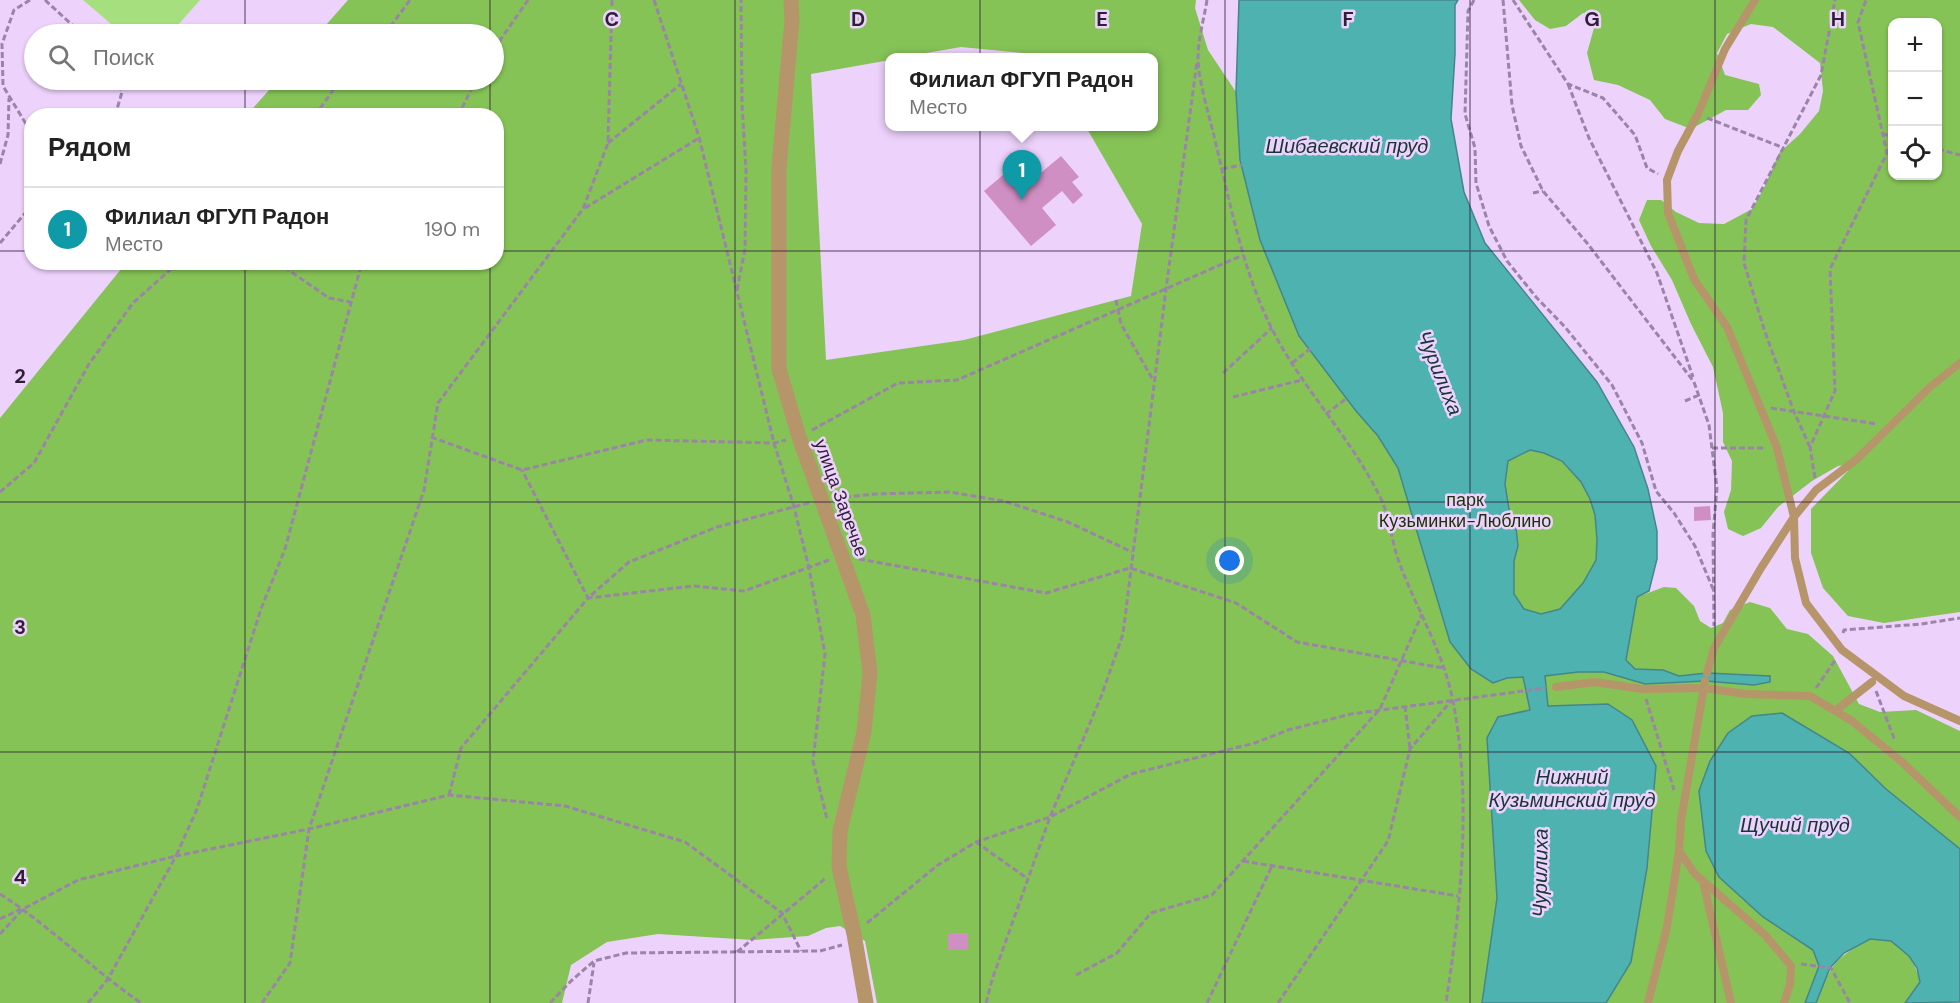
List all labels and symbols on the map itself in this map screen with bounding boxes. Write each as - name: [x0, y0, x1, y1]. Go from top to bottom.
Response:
- text: C: [605, 6, 619, 32]
- text: D: [851, 6, 865, 32]
- text: E: [1096, 6, 1108, 32]
- text: F: [1342, 6, 1354, 32]
- text: G: [1584, 6, 1600, 32]
- text: H: [1831, 6, 1845, 32]
- water label: Шибаевский пруд: [1266, 133, 1428, 159]
- pin: 1: [1002, 150, 1042, 200]
- water label: Чурилиха: [1411, 327, 1469, 419]
- text: 2: [14, 363, 26, 389]
- street label: улица Заречье: [809, 436, 873, 560]
- park label: парк Кузьминки-Люблино: [1379, 488, 1551, 533]
- your location: [1215, 546, 1244, 575]
- text: 3: [14, 614, 26, 640]
- water label: Нижний Кузьминский пруд: [1488, 764, 1656, 813]
- water label: Щучий пруд: [1740, 812, 1850, 838]
- water label: Чурилиха: [1526, 828, 1554, 918]
- text: 4: [14, 864, 27, 890]

